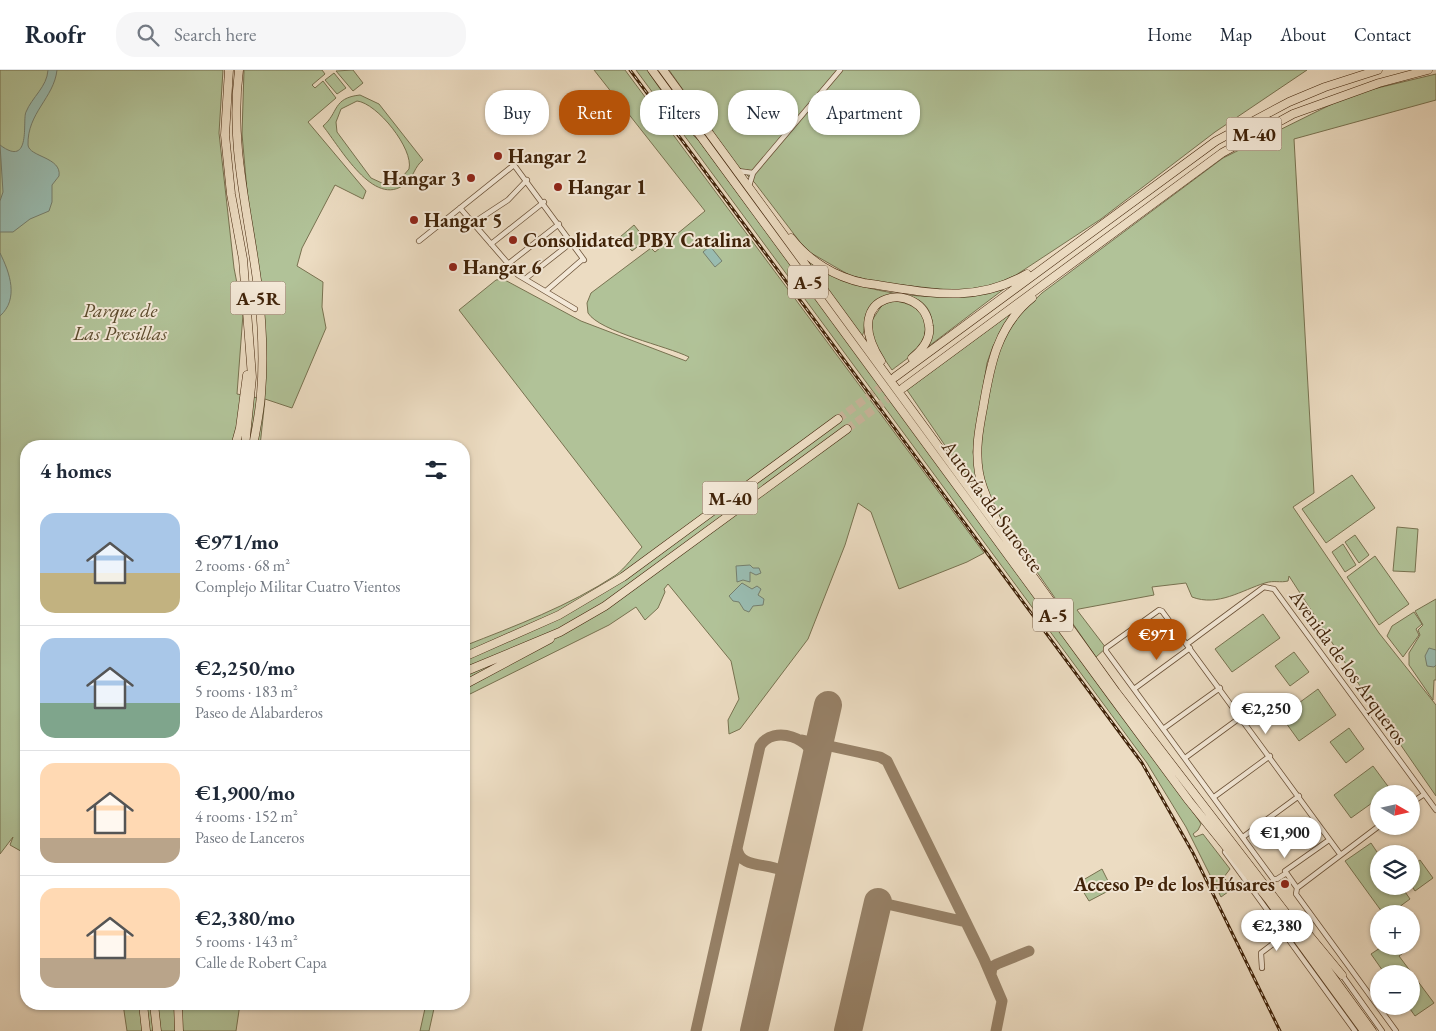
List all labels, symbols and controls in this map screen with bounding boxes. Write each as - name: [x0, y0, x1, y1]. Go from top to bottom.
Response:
- search box: [116, 12, 466, 57]
- text: Roofr: [25, 19, 86, 50]
- icon: search: [134, 21, 162, 49]
- text: Search here: [174, 22, 256, 47]
- text: Home: [1147, 23, 1192, 46]
- text: Map: [1220, 23, 1252, 46]
- text: About: [1280, 23, 1326, 46]
- text: Contact: [1354, 23, 1411, 46]
- chip: Buy: [485, 90, 549, 135]
- chip: Rent: [559, 90, 630, 135]
- chip: Filters: [640, 90, 718, 135]
- chip: New: [728, 90, 798, 135]
- chip: Apartment: [808, 90, 920, 135]
- road number: M-40: [1226, 118, 1282, 150]
- place label: Hangar 2: [508, 143, 587, 169]
- marker: Hangar 2: [492, 150, 504, 162]
- place label: Hangar 3: [383, 165, 461, 191]
- marker: Hangar 3: [465, 172, 477, 184]
- place label: Hangar 1: [568, 174, 646, 200]
- marker: Hangar 1: [552, 181, 564, 193]
- place label: Hangar 5: [424, 207, 502, 233]
- marker: Hangar 5: [408, 214, 420, 226]
- place label: Consolidated PBY Catalina: [523, 227, 751, 253]
- marker: Consolidated PBY Catalina: [507, 234, 519, 246]
- place label: Hangar 6: [463, 254, 542, 280]
- marker: Hangar 6: [447, 261, 459, 273]
- road number: A-5: [788, 266, 828, 298]
- road number: A-5R: [230, 282, 286, 314]
- park label: Parque de Las Presillas: [72, 297, 168, 346]
- street label: Autovía del Suroeste: [936, 434, 1050, 577]
- icon: filters: [422, 456, 450, 484]
- text: 4 homes: [40, 457, 112, 484]
- road number: M-40: [702, 482, 758, 514]
- text: €971/mo: [195, 528, 279, 555]
- icon: home: [80, 533, 140, 593]
- text: 2 rooms · 68 m²: [195, 555, 290, 576]
- text: Complejo Militar Cuatro Vientos: [195, 576, 400, 597]
- street label: Avenida de los Arqueros: [1283, 584, 1414, 750]
- road number: A-5: [1033, 598, 1073, 632]
- pin: €971: [1127, 618, 1187, 661]
- text: €971: [1138, 624, 1176, 645]
- text: €2,250/mo: [195, 654, 295, 681]
- icon: home: [80, 658, 140, 718]
- text: 5 rooms · 183 m²: [195, 681, 298, 702]
- pin: €2,250: [1225, 692, 1307, 735]
- text: €2,250: [1241, 698, 1291, 719]
- text: Paseo de Alabarderos: [195, 702, 323, 723]
- text: €1,900/mo: [195, 779, 295, 806]
- icon: home: [80, 783, 140, 843]
- north arrow: [1370, 785, 1420, 835]
- map controls: [1370, 785, 1420, 1015]
- text: 4 rooms · 152 m²: [195, 806, 298, 827]
- pin: €1,900: [1244, 816, 1326, 859]
- text: €1,900: [1260, 822, 1310, 843]
- text: Paseo de Lanceros: [195, 827, 304, 848]
- button: layers: [1370, 845, 1420, 895]
- place label: Acceso Pº de los Húsares: [1072, 871, 1275, 897]
- marker: Acceso Pº de los Húsares: [1279, 878, 1291, 890]
- text: €2,380/mo: [195, 904, 295, 931]
- button: +: [1370, 905, 1420, 955]
- icon: home: [80, 908, 140, 968]
- pin: €2,380: [1236, 910, 1318, 952]
- text: €2,380: [1252, 915, 1302, 936]
- text: 5 rooms · 143 m²: [195, 931, 298, 952]
- text: Calle de Robert Capa: [195, 952, 327, 973]
- button: −: [1370, 965, 1420, 1015]

